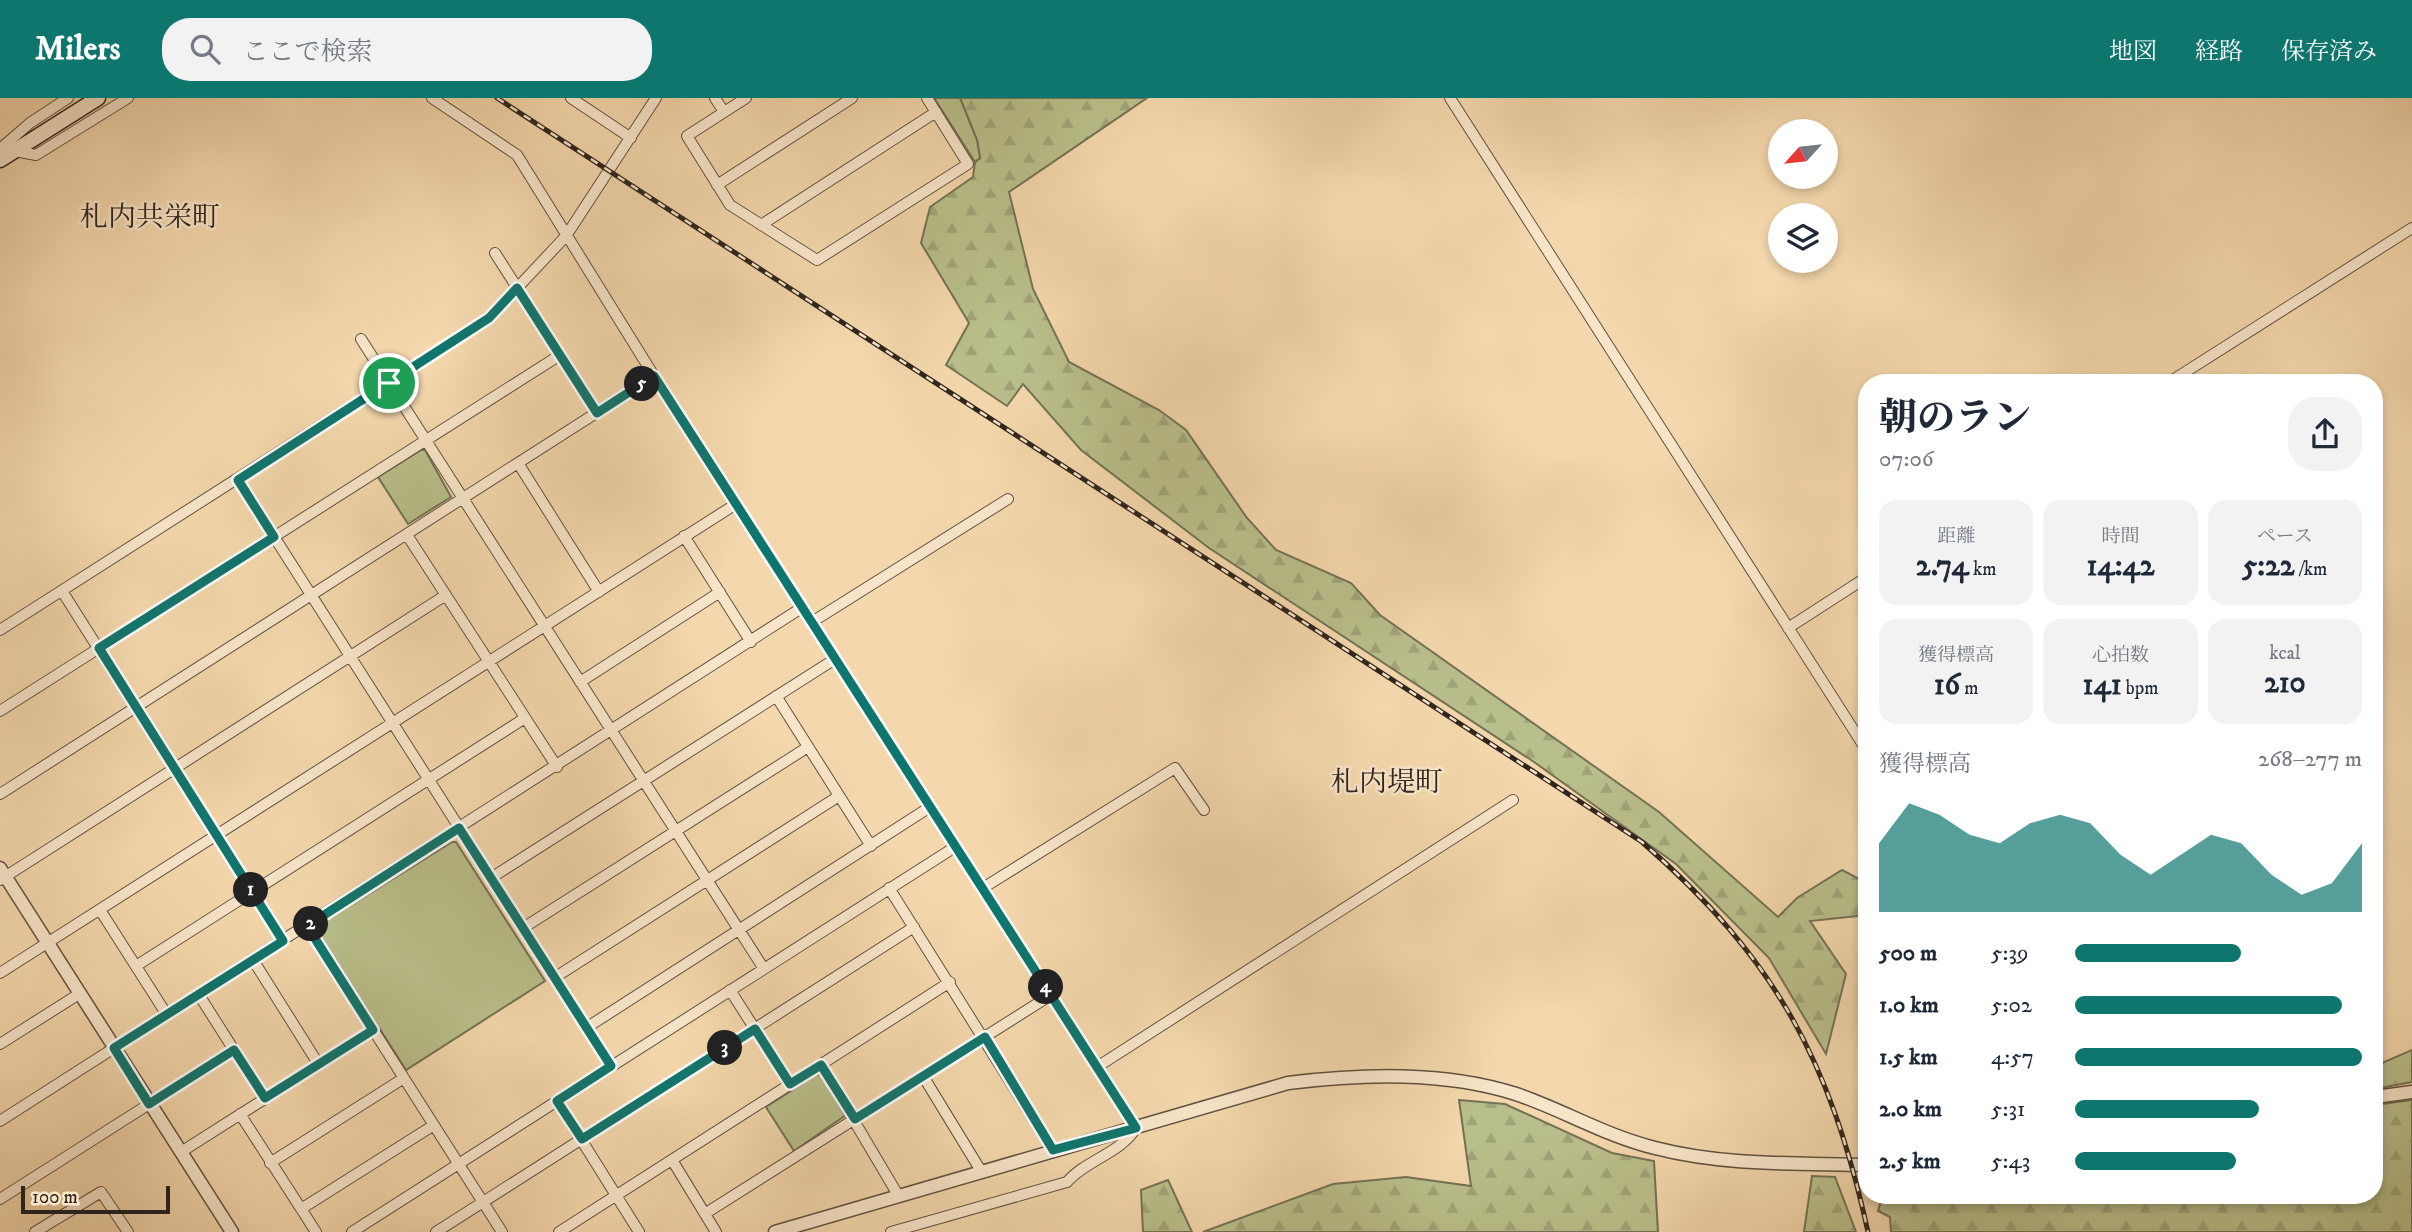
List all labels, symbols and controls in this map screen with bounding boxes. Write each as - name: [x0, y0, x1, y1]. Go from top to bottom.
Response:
- search box: [162, 18, 652, 81]
- text: Milers: [35, 29, 120, 70]
- icon: search: [186, 30, 224, 68]
- text: ここで検索: [242, 36, 372, 69]
- text: 地図: [2109, 37, 2157, 67]
- text: 経路: [2195, 37, 2243, 67]
- text: 保存済み: [2281, 37, 2377, 67]
- north arrow: [1768, 119, 1838, 189]
- map controls: [1768, 119, 1838, 273]
- district label: 札内共栄町: [80, 200, 220, 235]
- button: layers: [1768, 203, 1838, 273]
- pin: [359, 353, 419, 413]
- icon: arrive: [370, 364, 408, 402]
- pin: 5: [624, 366, 660, 402]
- text: 5: [637, 372, 646, 395]
- text: 朝のラン: [1879, 395, 2031, 443]
- button: share: [2288, 397, 2362, 471]
- text: 07:06: [1879, 445, 1934, 474]
- text: 距離: [1937, 525, 1975, 548]
- text: 時間: [2101, 525, 2140, 548]
- text: ペース: [2257, 525, 2313, 548]
- text: 2.74: [1916, 548, 1969, 585]
- text: 14:42: [2086, 548, 2155, 585]
- text: 5:22: [2242, 548, 2294, 585]
- text: km: [1969, 558, 1997, 581]
- text: /km: [2294, 558, 2327, 581]
- text: kcal: [2269, 642, 2300, 665]
- text: 獲得標高: [1918, 644, 1994, 667]
- text: 心拍数: [2092, 644, 2149, 667]
- text: 210: [2264, 665, 2306, 702]
- text: 16: [1934, 667, 1960, 704]
- text: 141: [2082, 667, 2122, 704]
- text: m: [1960, 677, 1979, 700]
- text: bpm: [2122, 677, 2159, 700]
- text: 268–277 m: [2258, 745, 2362, 774]
- text: 獲得標高: [1879, 750, 1971, 779]
- district label: 札内堤町: [1331, 765, 1443, 800]
- pin: 1: [233, 872, 268, 908]
- text: 1: [247, 878, 254, 901]
- pin: 2: [294, 906, 328, 942]
- text: 2: [306, 912, 315, 935]
- text: 500 m: [1879, 939, 1937, 968]
- text: 5:39: [1991, 939, 2029, 968]
- pin: 4: [1028, 970, 1064, 1004]
- text: 4: [1040, 975, 1051, 998]
- text: 1.0 km: [1879, 991, 1939, 1020]
- text: 5:02: [1991, 991, 2032, 1020]
- pin: 3: [708, 1030, 742, 1066]
- text: 3: [721, 1036, 728, 1059]
- text: 1.5 km: [1879, 1043, 1938, 1072]
- text: 4:57: [1991, 1043, 2034, 1072]
- text: 2.0 km: [1879, 1095, 1942, 1124]
- text: 5:31: [1991, 1095, 2025, 1124]
- text: 2.5 km: [1879, 1147, 1941, 1176]
- text: 5:43: [1991, 1147, 2030, 1176]
- scale bar: [21, 1183, 170, 1215]
- text: 100 m: [32, 1186, 78, 1209]

